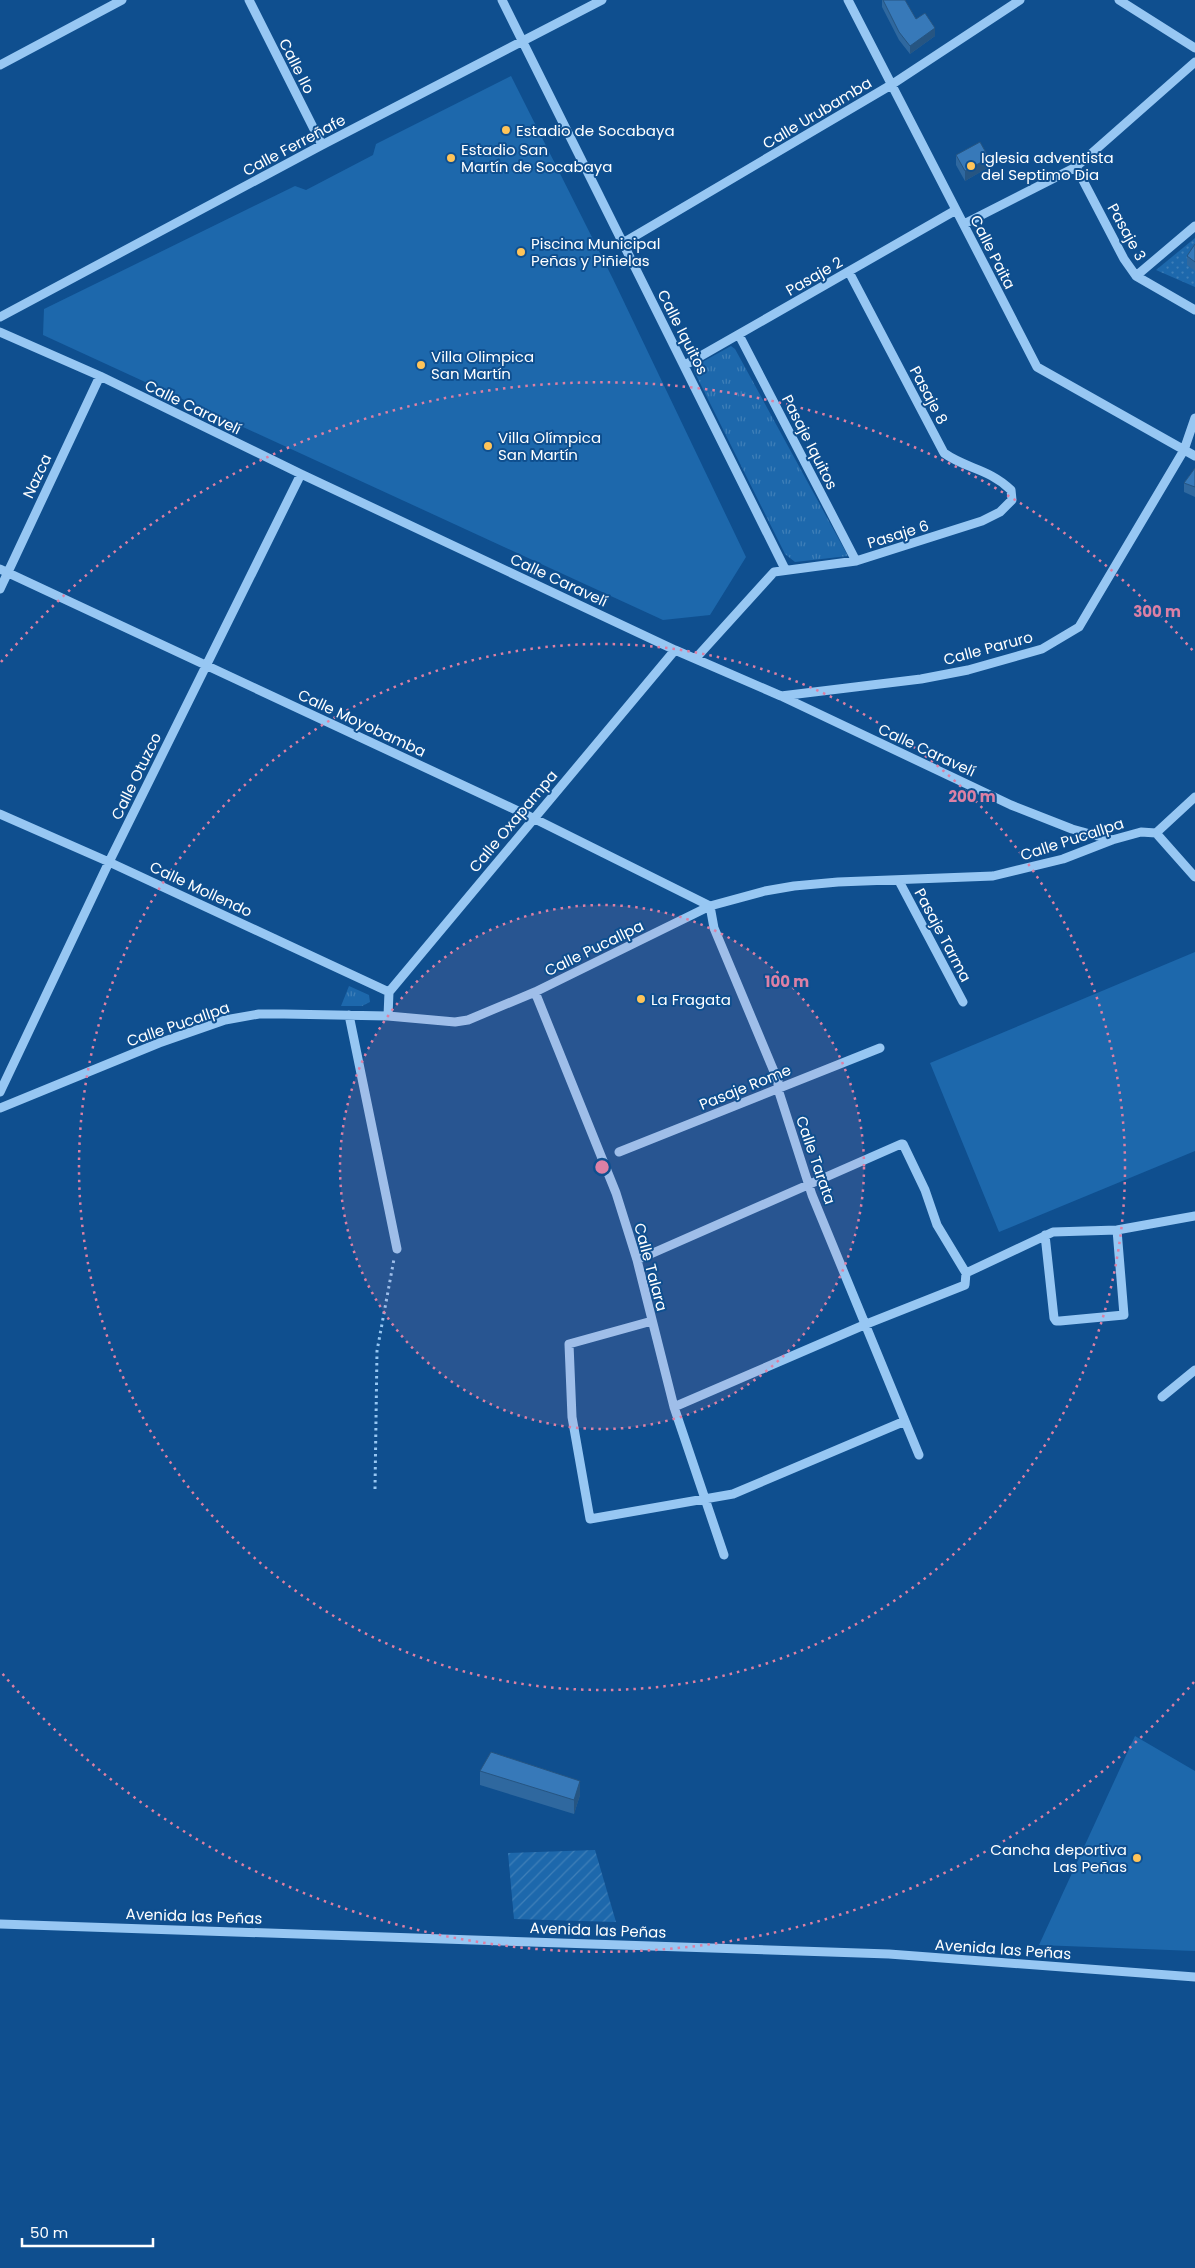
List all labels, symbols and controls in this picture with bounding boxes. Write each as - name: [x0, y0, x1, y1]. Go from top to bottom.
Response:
- street label: Calle Ilo: [274, 35, 320, 97]
- street label: Calle Urubamba: [759, 72, 875, 154]
- street label: Calle Ferreñafe: [239, 109, 349, 181]
- place label: Estadio de Socabaya: [516, 120, 675, 141]
- marker: Estadio de Socabaya: [500, 124, 512, 136]
- place label: Estadio San Martín de Socabaya: [461, 139, 612, 177]
- place label: Iglesia adventista del Septimo Dia: [981, 147, 1114, 185]
- marker: Estadio San Martín de Socabaya: [445, 152, 457, 164]
- marker: Iglesia adventista del Septimo Dia: [965, 160, 977, 172]
- street label: Pasaje 3: [1103, 200, 1151, 264]
- street label: Calle Paita: [965, 211, 1021, 293]
- place label: Piscina Municipal Peñas y Piñielas: [531, 233, 660, 271]
- marker: Piscina Municipal Peñas y Piñielas: [515, 246, 527, 258]
- street label: Pasaje 2: [782, 251, 846, 301]
- street label: Calle Iquitos: [653, 286, 713, 378]
- place label: Villa Olimpica San Martín: [431, 346, 534, 384]
- marker: Villa Olimpica San Martín: [415, 359, 427, 371]
- street label: Pasaje 8: [905, 362, 953, 428]
- street label: Calle Caravelí: [141, 375, 245, 440]
- street label: Pasaje Iquitos: [777, 391, 843, 493]
- place label: Villa Olímpica San Martín: [498, 427, 601, 465]
- marker: Villa Olímpica San Martín: [482, 440, 494, 452]
- street label: Nazca: [18, 450, 56, 502]
- street label: Pasaje 6: [865, 515, 931, 553]
- street label: Calle Caravelí: [507, 548, 611, 612]
- text: 300 m: [1133, 601, 1181, 622]
- street label: Calle Paruro: [941, 626, 1035, 670]
- street label: Calle Moyobamba: [295, 684, 429, 762]
- street label: Calle Caravelí: [875, 718, 979, 782]
- street label: Calle Otuzco: [106, 729, 166, 823]
- street label: Calle Oxapampa: [464, 765, 562, 877]
- text: 200 m: [948, 786, 996, 807]
- street label: Calle Pucallpa: [1018, 812, 1126, 866]
- street label: Calle Mollendo: [146, 856, 256, 922]
- street label: Pasaje Tarma: [909, 884, 977, 986]
- street label: Calle Pucallpa: [541, 915, 647, 981]
- text: 100 m: [765, 971, 809, 992]
- place label: La Fragata: [651, 989, 731, 1010]
- marker: La Fragata: [635, 993, 647, 1005]
- street label: Calle Pucallpa: [124, 997, 232, 1051]
- street label: Pasaje Rome: [696, 1059, 794, 1115]
- street label: Calle Tarata: [791, 1113, 841, 1207]
- centre of rings: [593, 1158, 611, 1176]
- street label: Calle Talara: [629, 1221, 673, 1313]
- place label: Cancha deportiva Las Peñas: [990, 1839, 1127, 1877]
- marker: Cancha deportiva Las Peñas: [1131, 1852, 1143, 1864]
- street label: Avenida las Peñas: [125, 1903, 263, 1929]
- street label: Avenida las Peñas: [529, 1917, 667, 1943]
- street label: Avenida las Peñas: [934, 1934, 1072, 1964]
- scale bar: [22, 2216, 154, 2248]
- text: 50 m: [30, 2222, 68, 2243]

